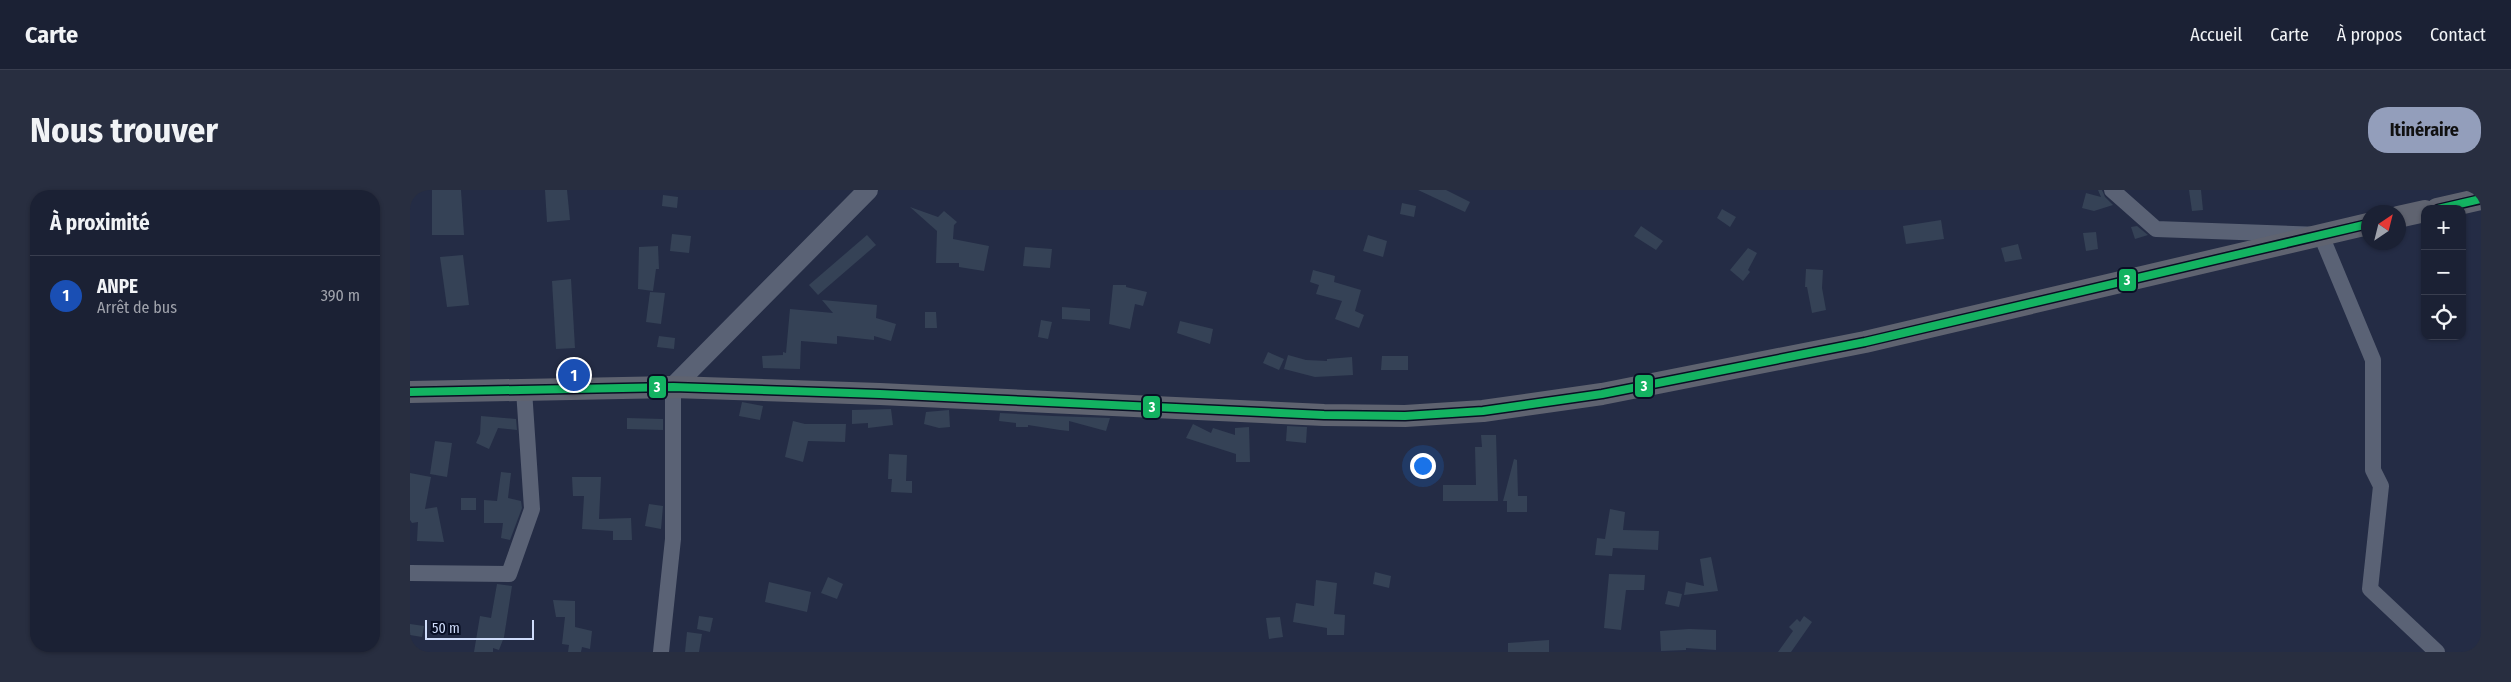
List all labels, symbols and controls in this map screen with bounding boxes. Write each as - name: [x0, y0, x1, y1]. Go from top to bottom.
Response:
- text: Carte: [25, 21, 78, 49]
- text: Accueil: [2190, 24, 2242, 46]
- text: Carte: [2270, 24, 2309, 46]
- text: À propos: [2337, 24, 2402, 46]
- text: Contact: [2430, 24, 2486, 46]
- button: Itinéraire: [2368, 107, 2481, 153]
- text: Nous trouver: [30, 109, 218, 151]
- north arrow: [2361, 205, 2406, 250]
- map controls: [2421, 205, 2466, 340]
- button: +: [2421, 205, 2466, 250]
- text: À proximité: [50, 210, 150, 236]
- button: −: [2421, 250, 2466, 295]
- line badge: 3: [2118, 268, 2137, 292]
- text: 3: [2123, 272, 2131, 289]
- text: ANPE: [97, 275, 138, 298]
- text: 1: [63, 286, 69, 305]
- text: 390 m: [321, 286, 360, 305]
- button: locate: [2421, 295, 2466, 340]
- text: Arrêt de bus: [97, 298, 177, 317]
- pin: 1: [558, 356, 590, 394]
- line badge: 3: [1634, 374, 1654, 398]
- line badge: 3: [648, 375, 667, 399]
- text: 3: [1640, 378, 1648, 395]
- text: 3: [653, 379, 661, 396]
- line badge: 3: [1142, 395, 1161, 419]
- text: 3: [1148, 399, 1156, 416]
- your location: [1410, 453, 1436, 479]
- scale bar: [425, 617, 534, 640]
- text: 50 m: [432, 620, 460, 637]

